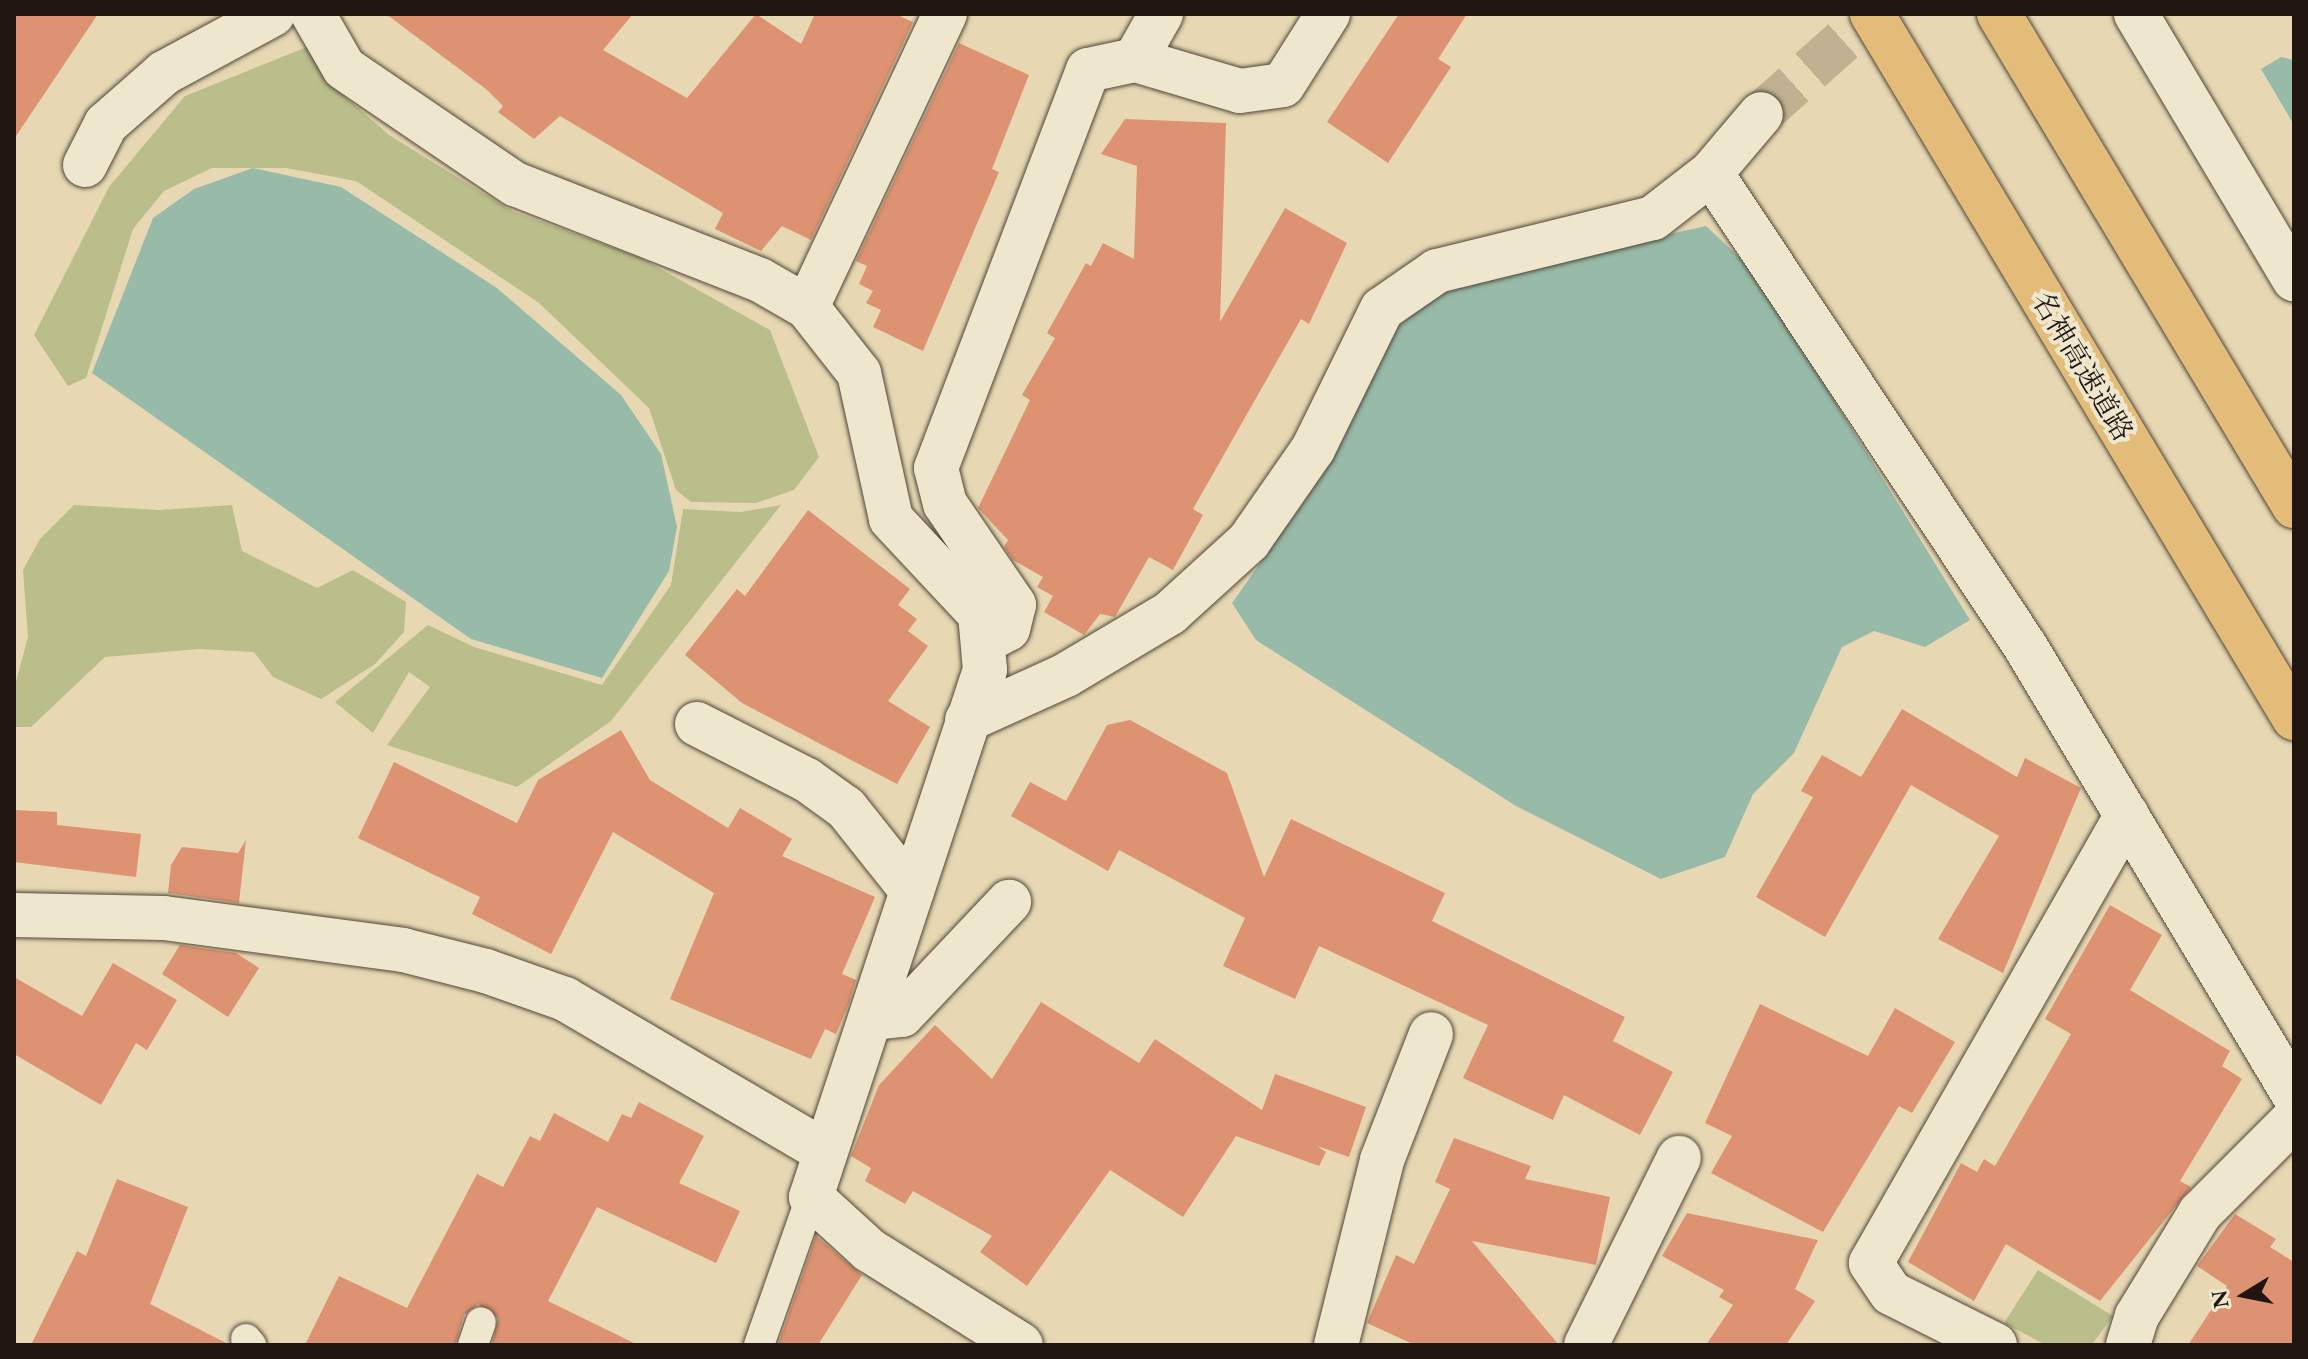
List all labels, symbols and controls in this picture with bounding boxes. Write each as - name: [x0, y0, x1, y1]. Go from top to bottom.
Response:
- street label: 名神高速道路: [2025, 285, 2141, 447]
- north arrow: [2204, 1255, 2284, 1335]
- text: N: [2204, 1288, 2236, 1311]

